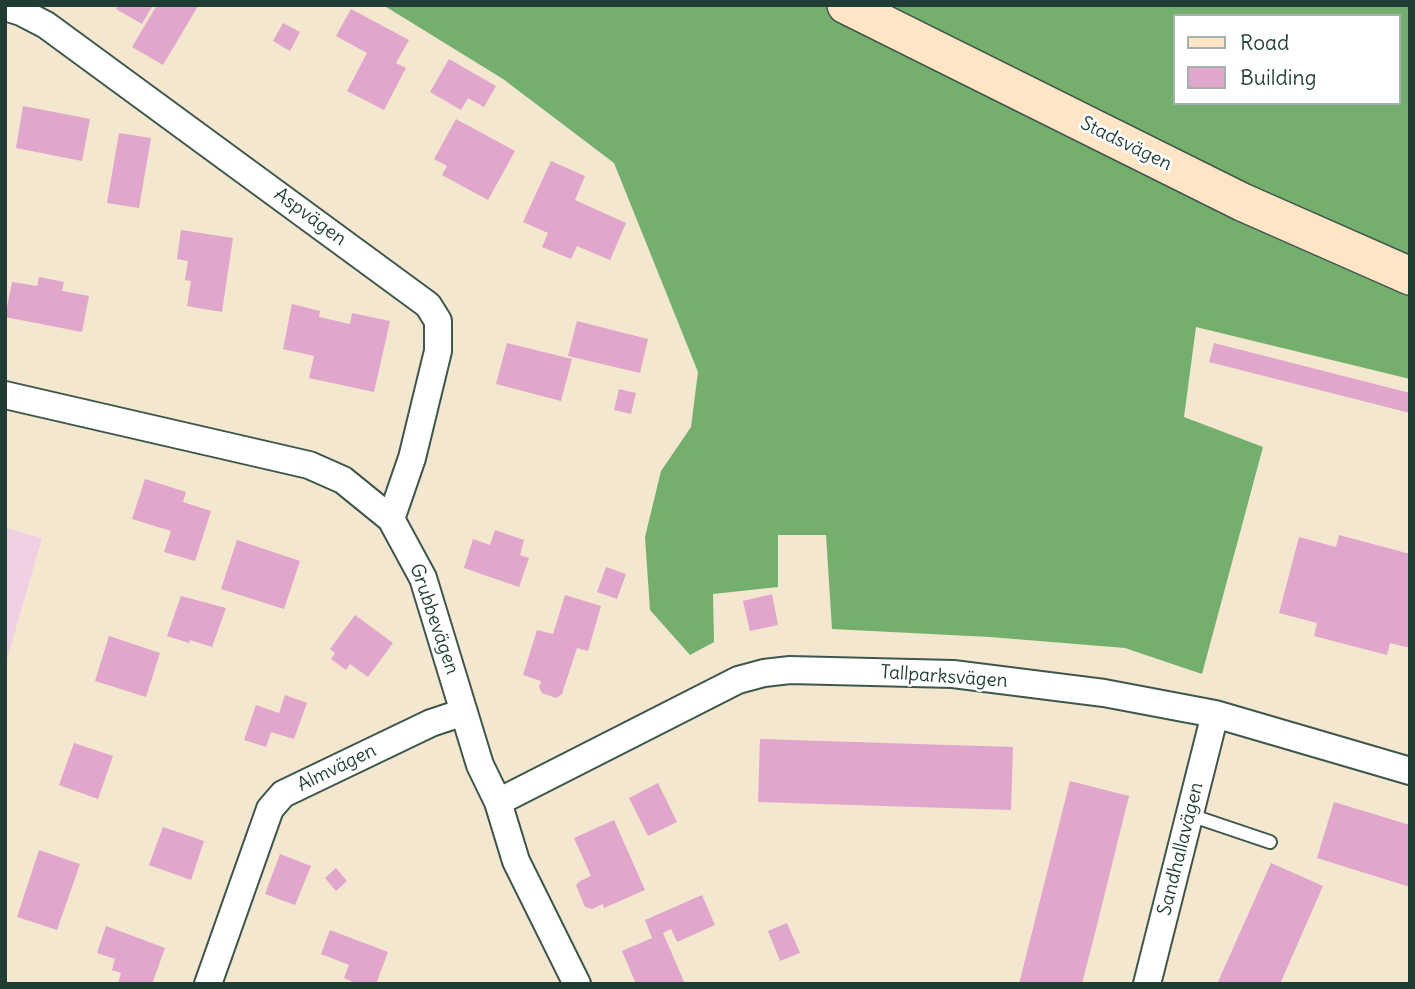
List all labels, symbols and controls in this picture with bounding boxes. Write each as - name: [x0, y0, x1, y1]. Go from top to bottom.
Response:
- legend: [1174, 14, 1401, 105]
- text: Road: [1240, 29, 1289, 56]
- text: Building: [1240, 64, 1316, 91]
- street label: Stadsvägen: [1077, 112, 1175, 176]
- street label: Aspvägen: [270, 183, 350, 251]
- street label: Grubbevägen: [404, 561, 464, 677]
- street label: Tallparksvägen: [880, 661, 1008, 693]
- street label: Almvägen: [294, 739, 380, 797]
- street label: Sandhallavägen: [1153, 780, 1209, 918]

